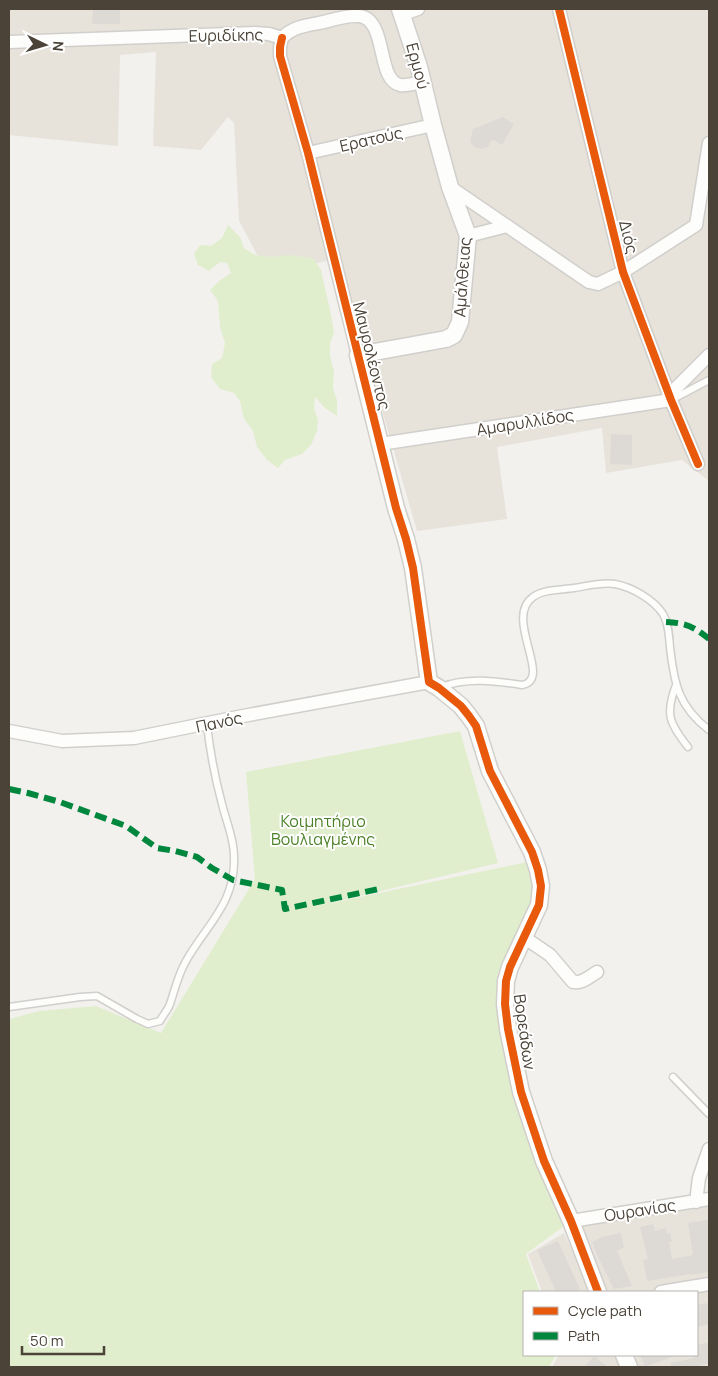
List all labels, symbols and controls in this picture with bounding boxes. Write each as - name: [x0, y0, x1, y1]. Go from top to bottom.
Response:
- north arrow: [20, 20, 70, 70]
- street label: Ευριδίκης: [189, 23, 264, 47]
- text: N: [49, 40, 68, 52]
- street label: Ερμού: [401, 40, 435, 92]
- street label: Ερατούς: [337, 121, 405, 157]
- street label: Διός: [614, 218, 644, 256]
- street label: Αμάλθειας: [448, 236, 476, 318]
- street label: Μαυρολέοντος: [348, 300, 396, 412]
- street label: Αμαρυλλίδος: [475, 403, 575, 441]
- street label: Πανός: [194, 706, 244, 738]
- park label: Κοιμητήριο Βουλιαγμένης: [271, 810, 375, 850]
- street label: Βορεάδων: [509, 993, 541, 1071]
- street label: Ουρανίας: [603, 1193, 677, 1227]
- legend: [523, 1291, 698, 1356]
- text: Cycle path: [568, 1300, 642, 1321]
- scale bar: [22, 1324, 105, 1356]
- text: Path: [568, 1325, 600, 1346]
- text: 50 m: [30, 1330, 64, 1351]

